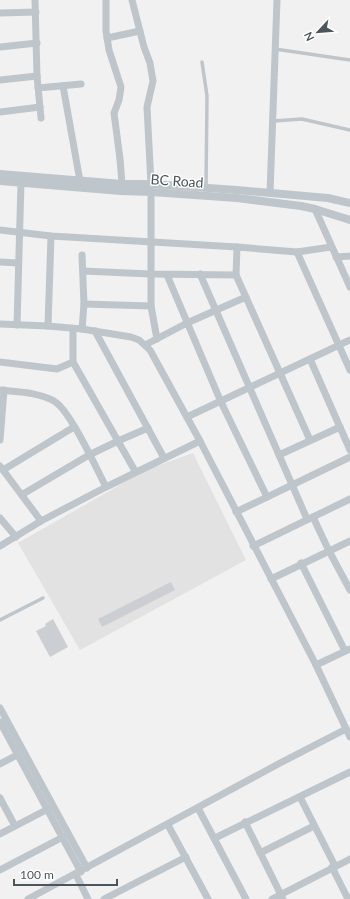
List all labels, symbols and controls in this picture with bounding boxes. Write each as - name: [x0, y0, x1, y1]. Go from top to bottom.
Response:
- north arrow: [298, 12, 338, 52]
- text: N: [301, 30, 316, 43]
- street label: BC Road: [150, 170, 204, 191]
- scale bar: [14, 861, 117, 887]
- text: 100 m: [20, 867, 54, 882]

